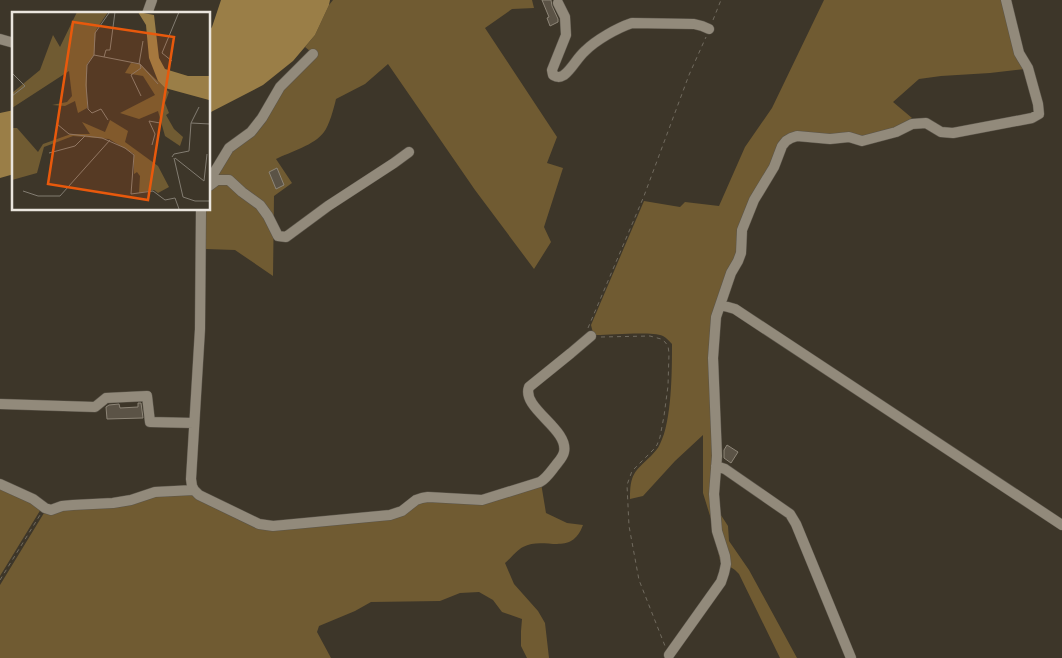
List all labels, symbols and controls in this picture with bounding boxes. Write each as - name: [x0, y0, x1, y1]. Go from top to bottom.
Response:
- inset map: [12, 12, 210, 210]

